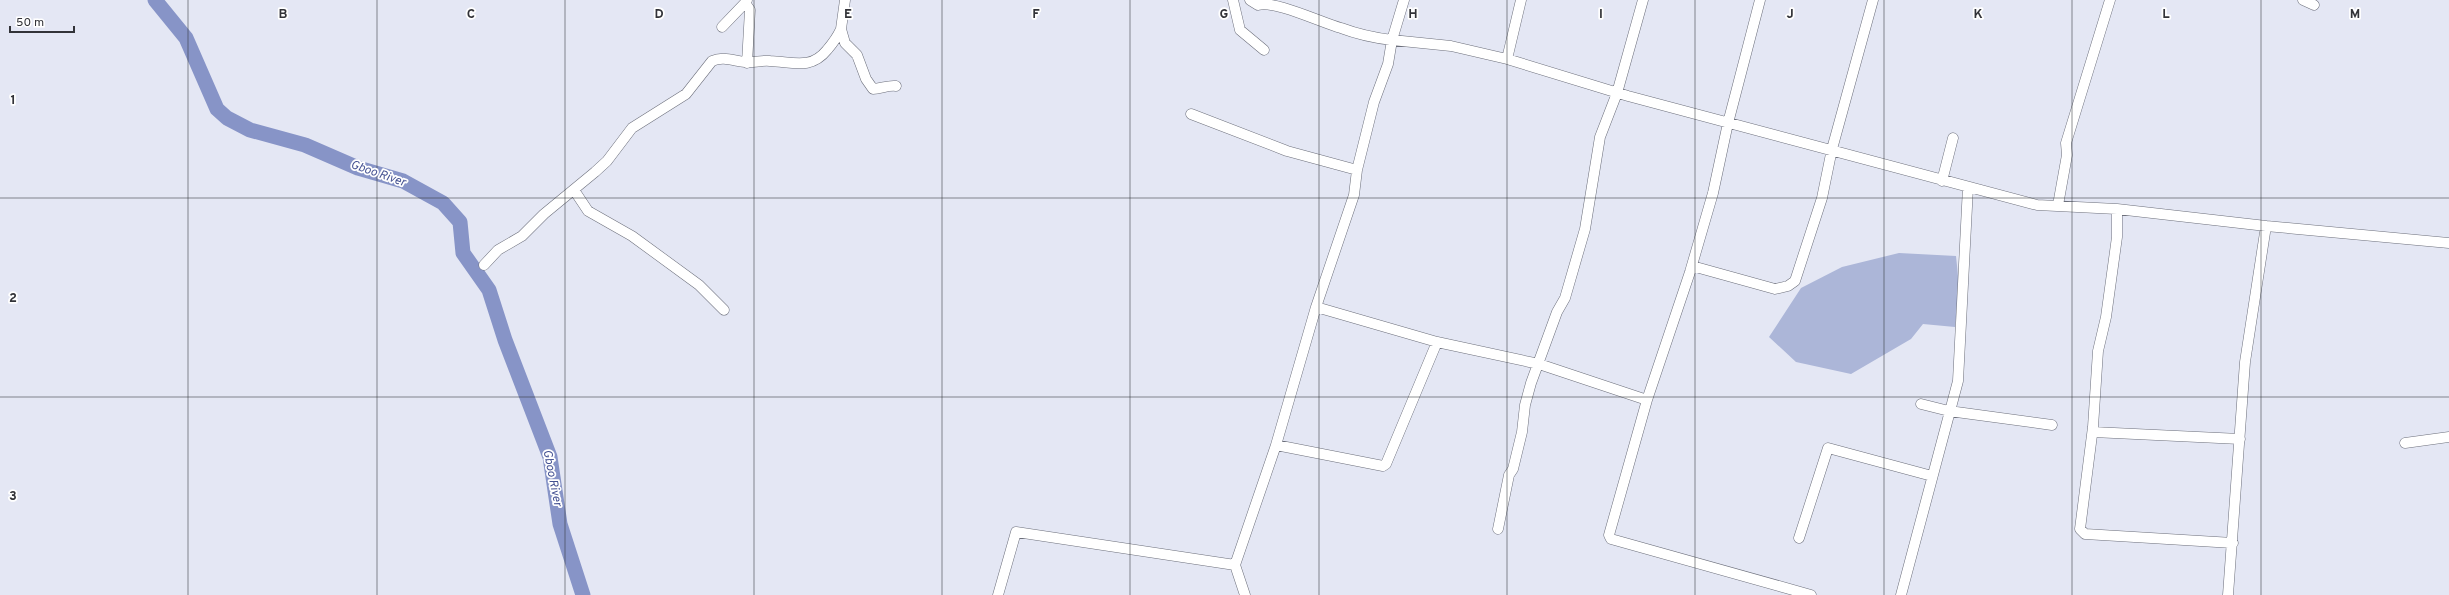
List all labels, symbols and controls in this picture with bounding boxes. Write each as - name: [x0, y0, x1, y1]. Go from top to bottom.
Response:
- text: B: [279, 7, 288, 23]
- text: C: [467, 7, 475, 23]
- text: D: [654, 7, 664, 23]
- text: E: [844, 7, 852, 23]
- text: F: [1032, 7, 1040, 23]
- text: G: [1220, 7, 1229, 23]
- text: H: [1408, 7, 1418, 23]
- text: I: [1599, 7, 1603, 23]
- text: J: [1786, 7, 1794, 23]
- text: K: [1973, 7, 1983, 23]
- text: L: [2162, 7, 2170, 23]
- text: M: [2350, 7, 2360, 23]
- scale bar: [10, 8, 74, 34]
- text: 50 m: [16, 15, 44, 31]
- text: 1: [10, 93, 16, 109]
- water label: Gboo River: [348, 157, 409, 191]
- text: 2: [9, 291, 17, 307]
- water label: Gboo River: [539, 448, 566, 509]
- text: 3: [9, 489, 17, 505]

